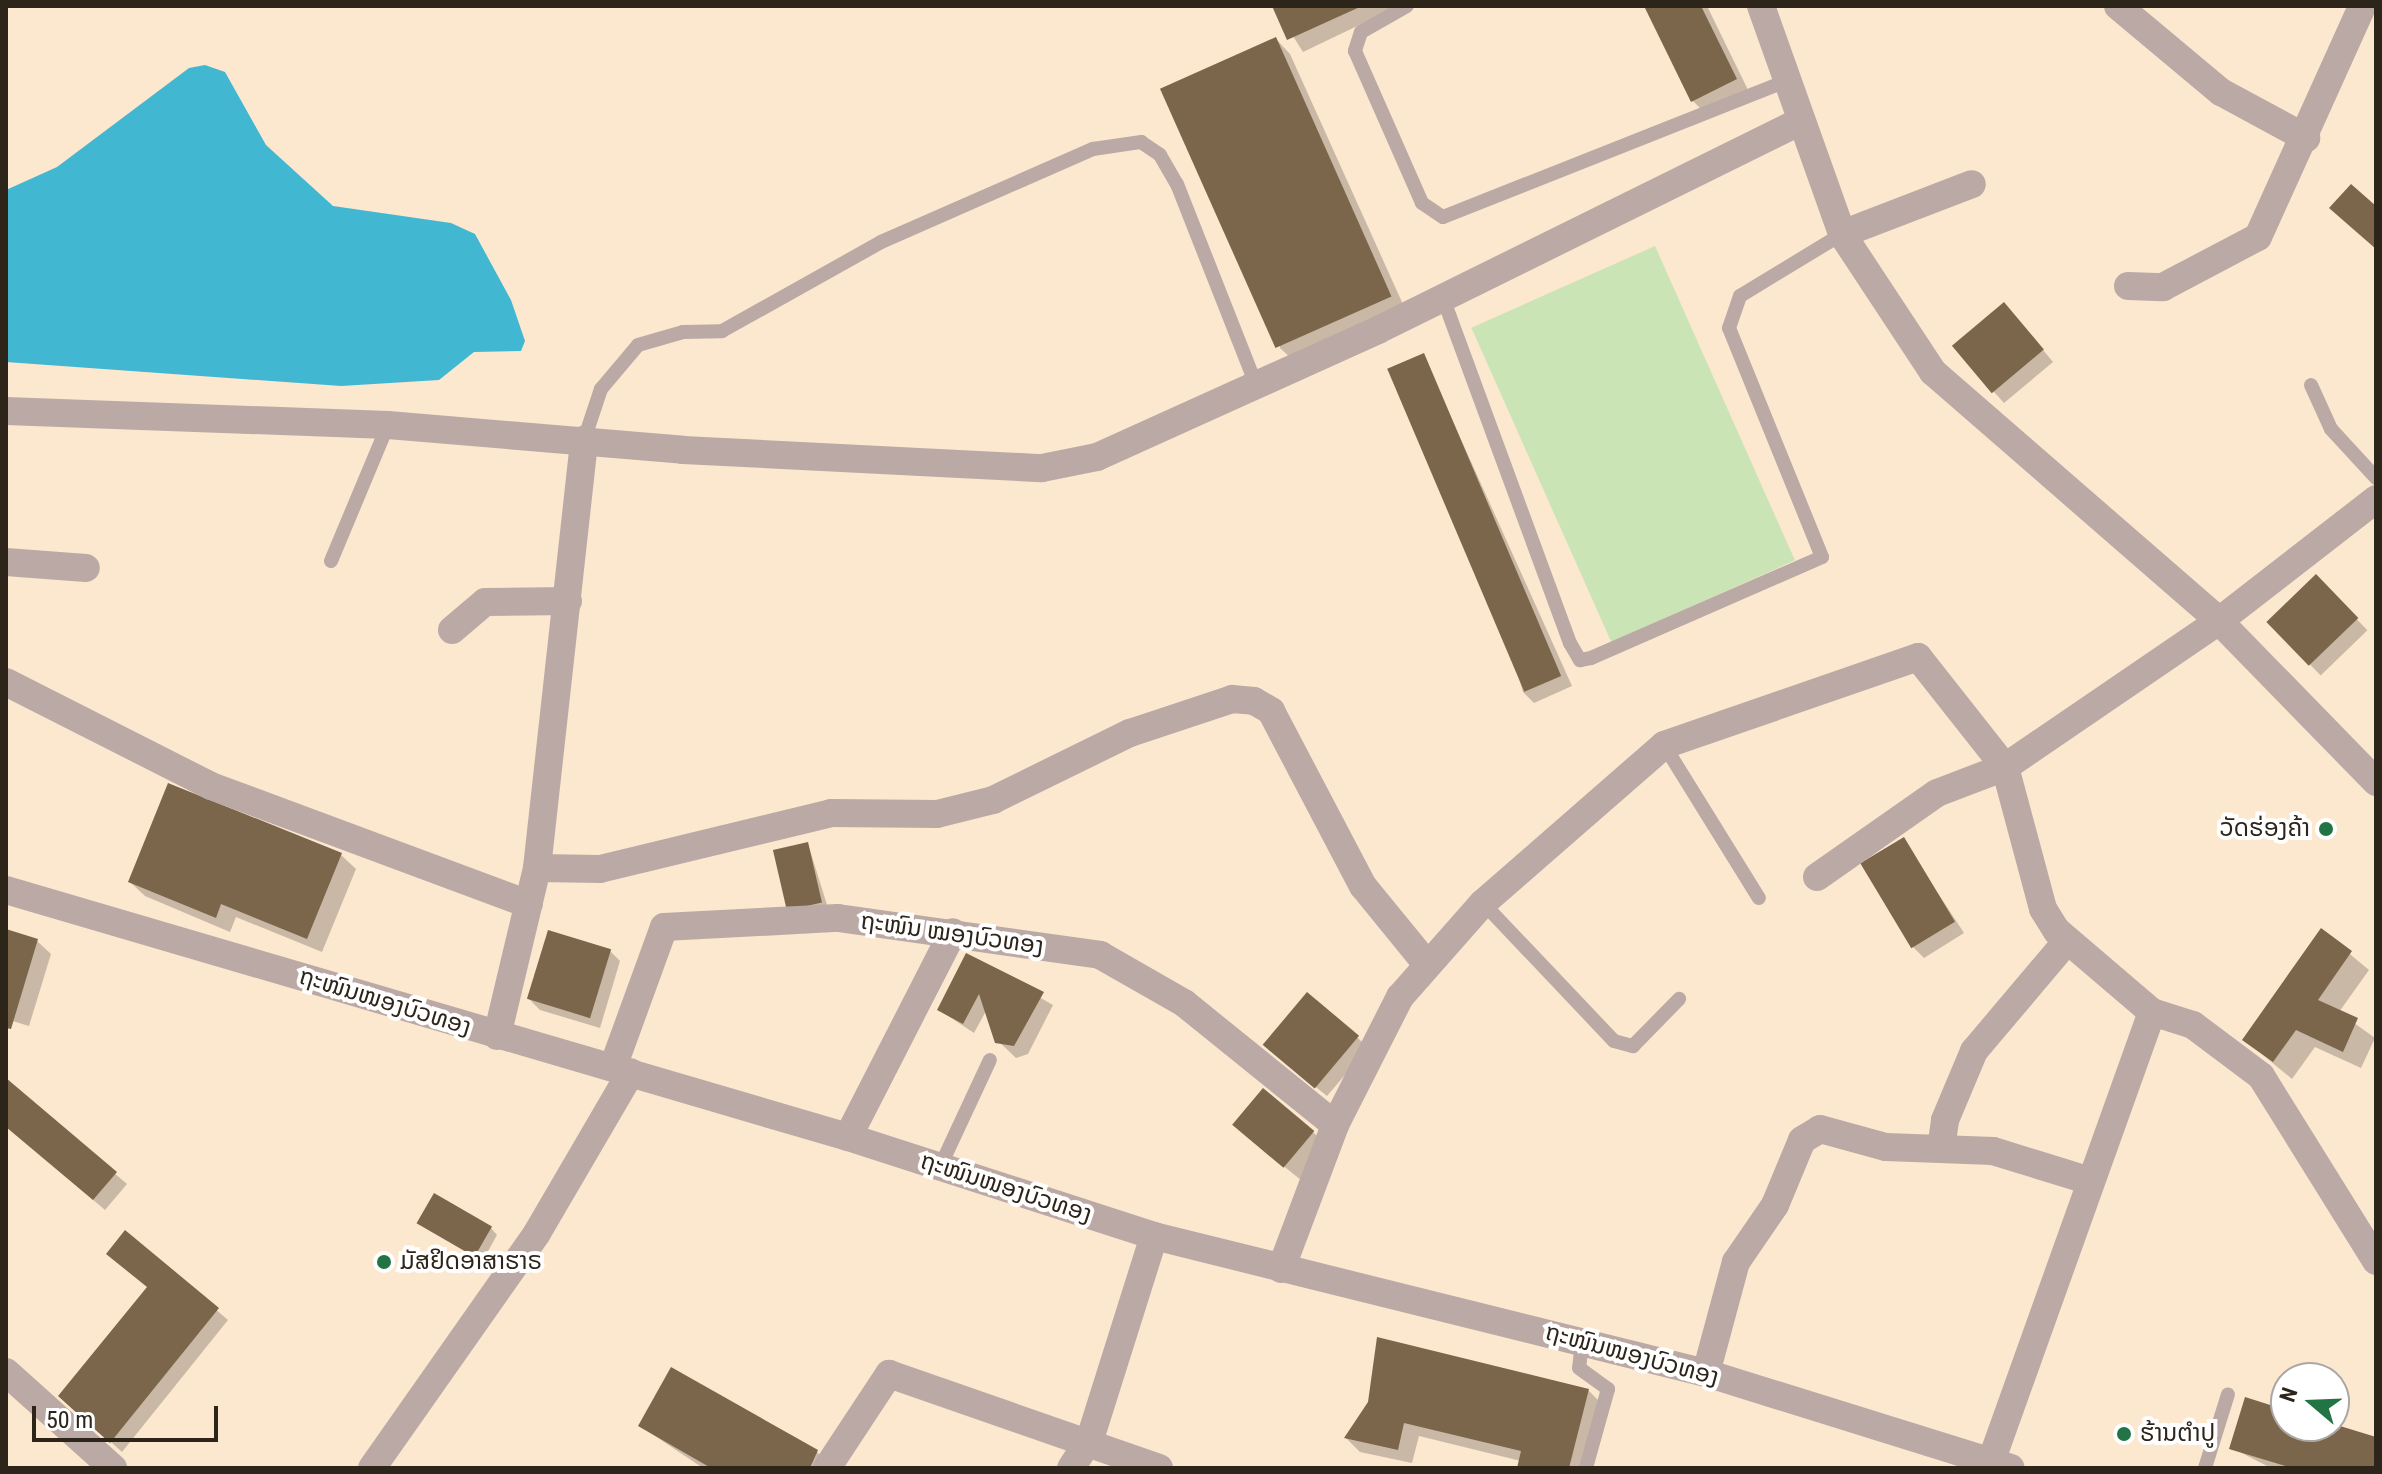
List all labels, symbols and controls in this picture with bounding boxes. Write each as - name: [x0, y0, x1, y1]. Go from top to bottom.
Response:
- place label: ວັດຮ່ອງຄ້າ: [2220, 815, 2310, 843]
- marker: ວັດຮ່ອງຄ້າ: [2317, 820, 2335, 838]
- street label: ຖະໜົນ ໝອງບົວທອງ: [859, 907, 1045, 961]
- street label: ຖະໜົນໜອງບົວທອງ: [295, 962, 475, 1042]
- street label: ຖະໜົນໜອງບົວທອງ: [917, 1147, 1095, 1229]
- place label: ມັສຢິດອາສາຮາຣ: [400, 1248, 542, 1276]
- marker: ມັສຢິດອາສາຮາຣ: [375, 1253, 393, 1271]
- street label: ຖະໜົນໜອງບົວທອງ: [1542, 1318, 1722, 1392]
- north arrow: [2270, 1362, 2350, 1442]
- text: N: [2275, 1384, 2303, 1405]
- scale bar: [36, 1390, 222, 1440]
- text: 50 m: [46, 1406, 93, 1434]
- place label: ຮ້ານຕຳປູ: [2140, 1420, 2215, 1448]
- marker: ຮ້ານຕຳປູ: [2115, 1425, 2133, 1443]

